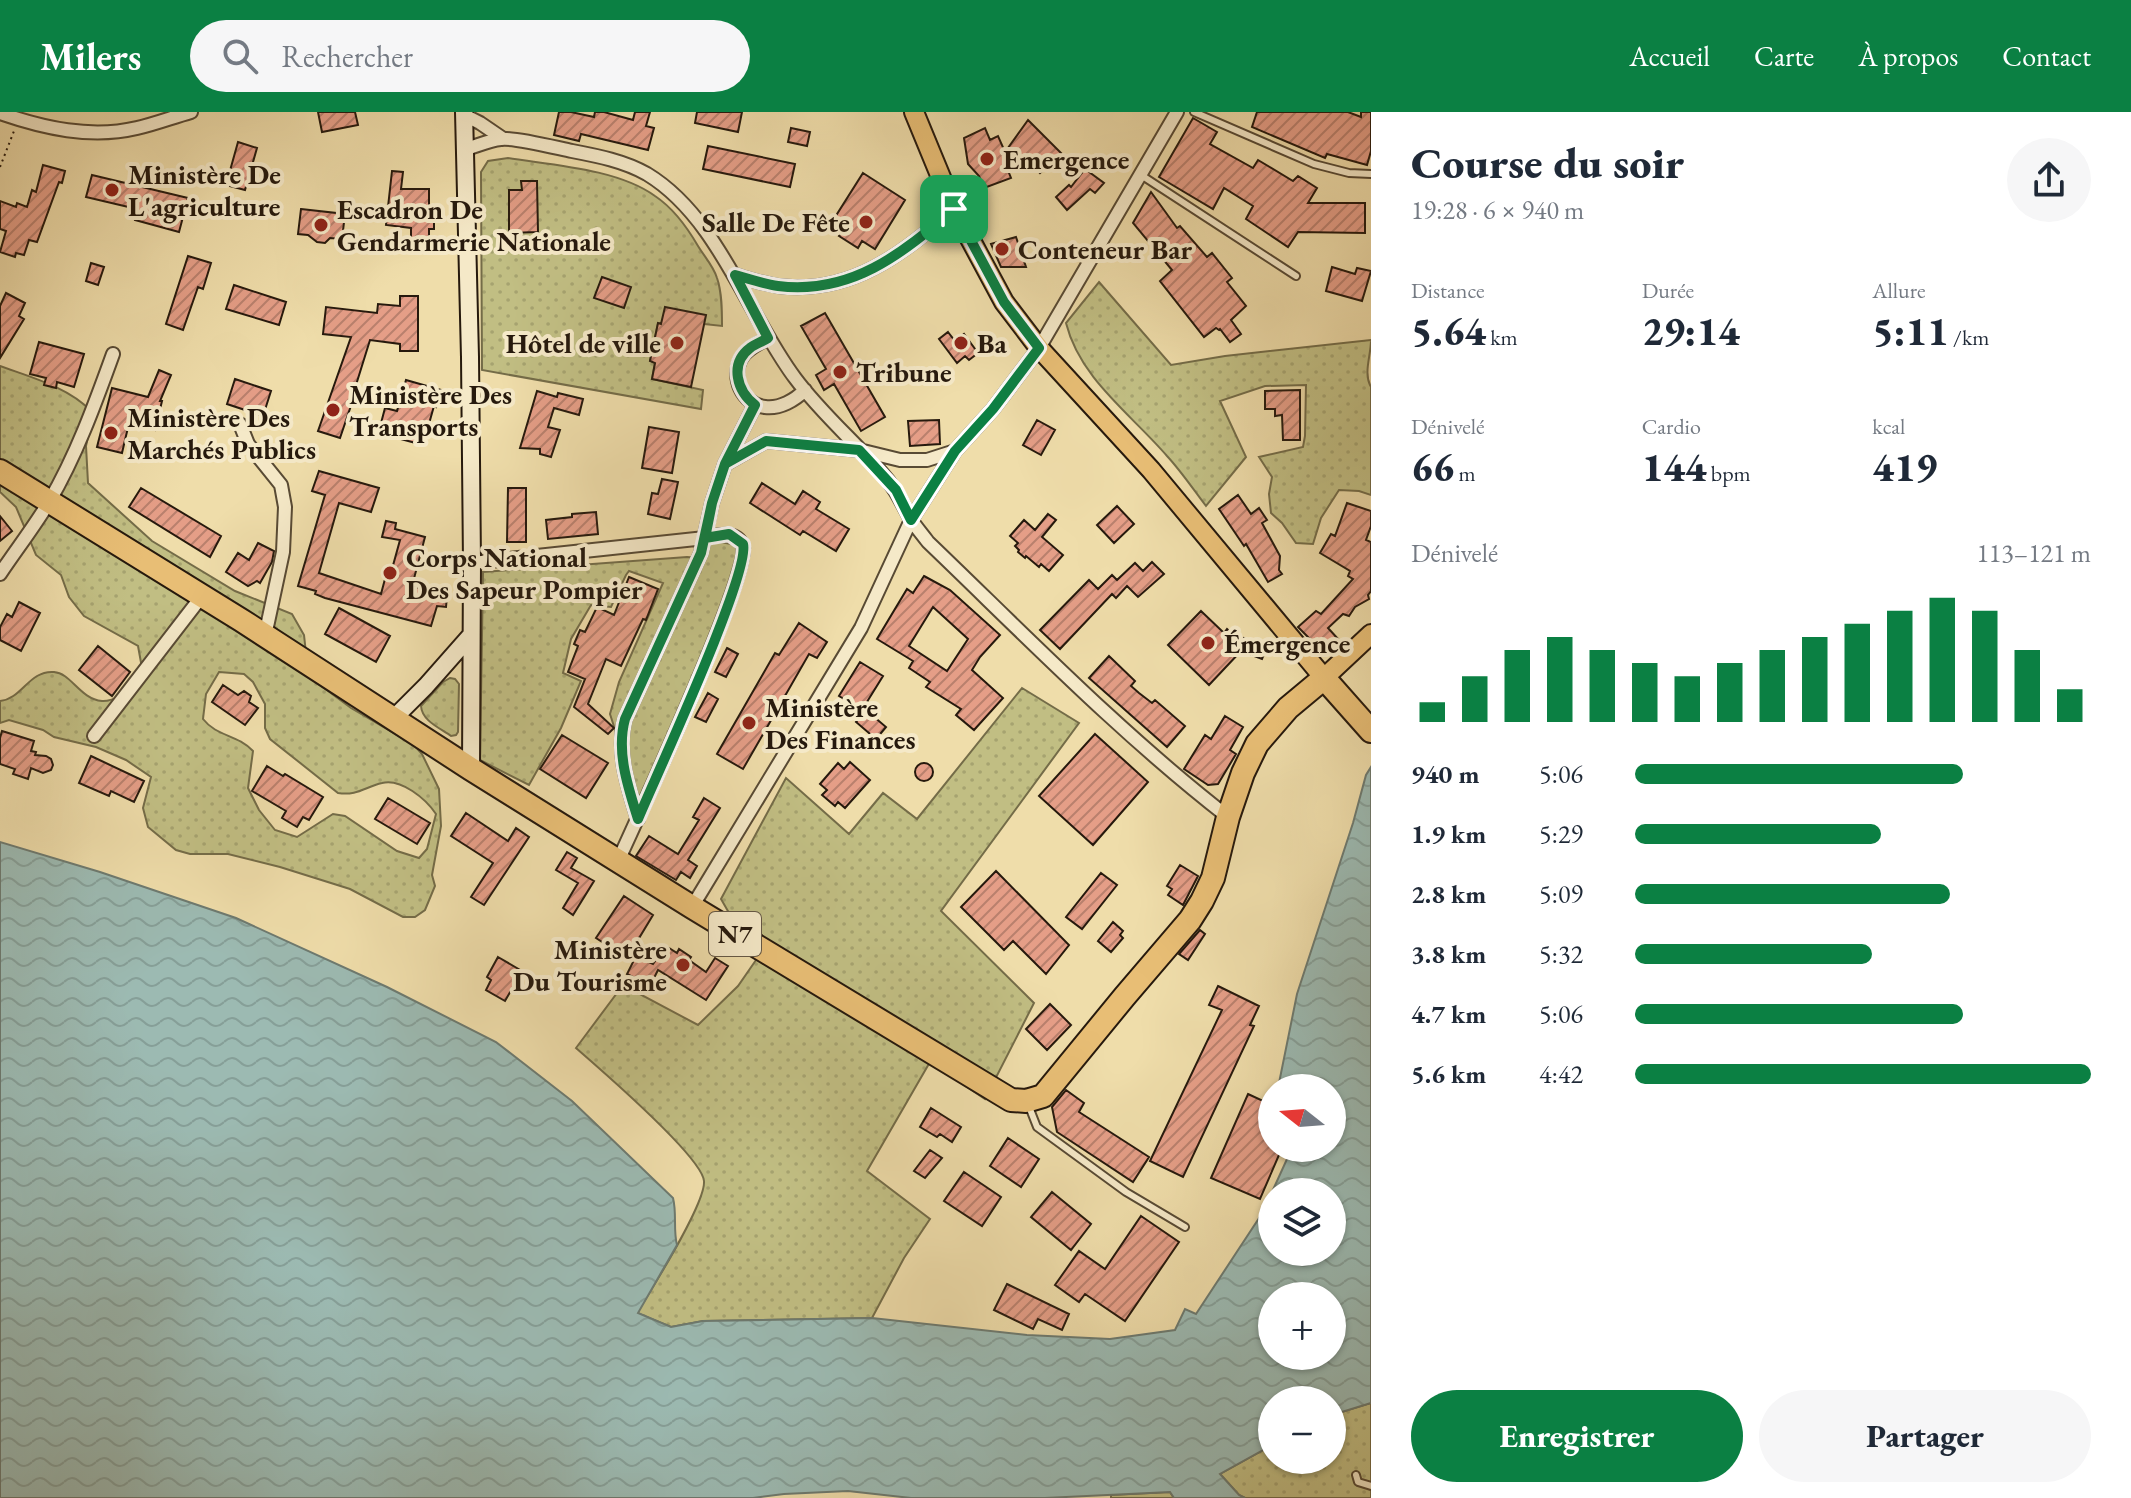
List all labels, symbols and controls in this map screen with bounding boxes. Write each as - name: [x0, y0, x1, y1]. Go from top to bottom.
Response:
- search box: [190, 20, 750, 92]
- text: Milers: [40, 32, 142, 81]
- icon: search: [218, 34, 262, 78]
- text: Rechercher: [282, 37, 413, 76]
- text: Accueil: [1629, 38, 1710, 74]
- text: Carte: [1754, 38, 1814, 74]
- text: À propos: [1858, 38, 1958, 74]
- text: Contact: [2002, 38, 2091, 74]
- text: Course du soir: [1411, 134, 1684, 191]
- button: share: [2007, 138, 2091, 222]
- place label: Emergence: [1003, 141, 1129, 177]
- marker: Emergence: [978, 150, 996, 168]
- place label: Ministère De L'agriculture: [128, 156, 281, 224]
- pin: [920, 175, 988, 243]
- marker: Ministère De L'agriculture: [103, 181, 121, 199]
- icon: arrive: [932, 187, 976, 231]
- place label: Escadron De Gendarmerie Nationale: [337, 191, 611, 259]
- text: 19:28 · 6 × 940 m: [1411, 193, 1584, 227]
- place label: Salle De Fête: [702, 204, 850, 240]
- marker: Salle De Fête: [857, 213, 875, 231]
- marker: Escadron De Gendarmerie Nationale: [312, 216, 330, 234]
- place label: Conteneur Bar: [1018, 231, 1192, 267]
- marker: Conteneur Bar: [993, 240, 1011, 258]
- text: Distance: [1411, 276, 1484, 305]
- text: Durée: [1642, 276, 1694, 305]
- text: Allure: [1872, 276, 1926, 305]
- text: 5.64: [1411, 305, 1486, 357]
- text: 29:14: [1642, 305, 1740, 357]
- text: 5:11: [1872, 305, 1949, 357]
- text: km: [1486, 323, 1518, 352]
- text: /km: [1949, 323, 1989, 352]
- place label: Hôtel de ville: [506, 325, 661, 361]
- place label: Ba: [977, 325, 1008, 361]
- marker: Hôtel de ville: [668, 334, 686, 352]
- marker: Ba: [952, 334, 970, 352]
- place label: Tribune: [856, 354, 952, 390]
- marker: Tribune: [831, 363, 849, 381]
- place label: Ministère Des Transports: [349, 376, 512, 444]
- place label: Ministère Des Marchés Publics: [127, 399, 316, 467]
- marker: Ministère Des Transports: [324, 401, 342, 419]
- text: Dénivelé: [1411, 412, 1485, 441]
- text: Cardio: [1642, 412, 1701, 441]
- text: kcal: [1872, 412, 1905, 441]
- marker: Ministère Des Marchés Publics: [102, 424, 120, 442]
- text: 66: [1411, 441, 1454, 493]
- text: 144: [1642, 441, 1706, 493]
- text: 419: [1872, 441, 1937, 493]
- text: m: [1454, 459, 1476, 488]
- text: bpm: [1706, 459, 1751, 488]
- text: Dénivelé: [1411, 536, 1498, 570]
- text: 113–121 m: [1976, 536, 2091, 570]
- place label: Corps National Des Sapeur Pompier: [406, 539, 643, 607]
- marker: Corps National Des Sapeur Pompier: [381, 564, 399, 582]
- place label: Émergence: [1224, 625, 1350, 661]
- marker: Émergence: [1199, 634, 1217, 652]
- place label: Ministère Des Finances: [765, 689, 916, 757]
- marker: Ministère Des Finances: [740, 714, 758, 732]
- text: 940 m: [1411, 757, 1479, 791]
- text: 5:06: [1539, 757, 1583, 791]
- text: 1.9 km: [1411, 817, 1486, 851]
- text: 5:29: [1539, 817, 1583, 851]
- text: 2.8 km: [1411, 877, 1486, 911]
- text: 5:09: [1539, 877, 1583, 911]
- road number: N7: [709, 912, 761, 956]
- place label: Ministère Du Tourisme: [513, 931, 667, 999]
- text: 3.8 km: [1411, 937, 1486, 971]
- text: 5:32: [1539, 937, 1583, 971]
- marker: Ministère Du Tourisme: [674, 956, 692, 974]
- text: 4.7 km: [1411, 997, 1486, 1031]
- text: 5:06: [1539, 997, 1583, 1031]
- text: 5.6 km: [1411, 1057, 1486, 1091]
- text: 4:42: [1539, 1057, 1583, 1091]
- north arrow: [1258, 1074, 1346, 1162]
- map controls: [1258, 1074, 1346, 1474]
- button: layers: [1258, 1178, 1346, 1266]
- button: +: [1258, 1282, 1346, 1370]
- button: −: [1258, 1386, 1346, 1474]
- button: Enregistrer: [1411, 1390, 1743, 1482]
- button: Partager: [1759, 1390, 2091, 1482]

